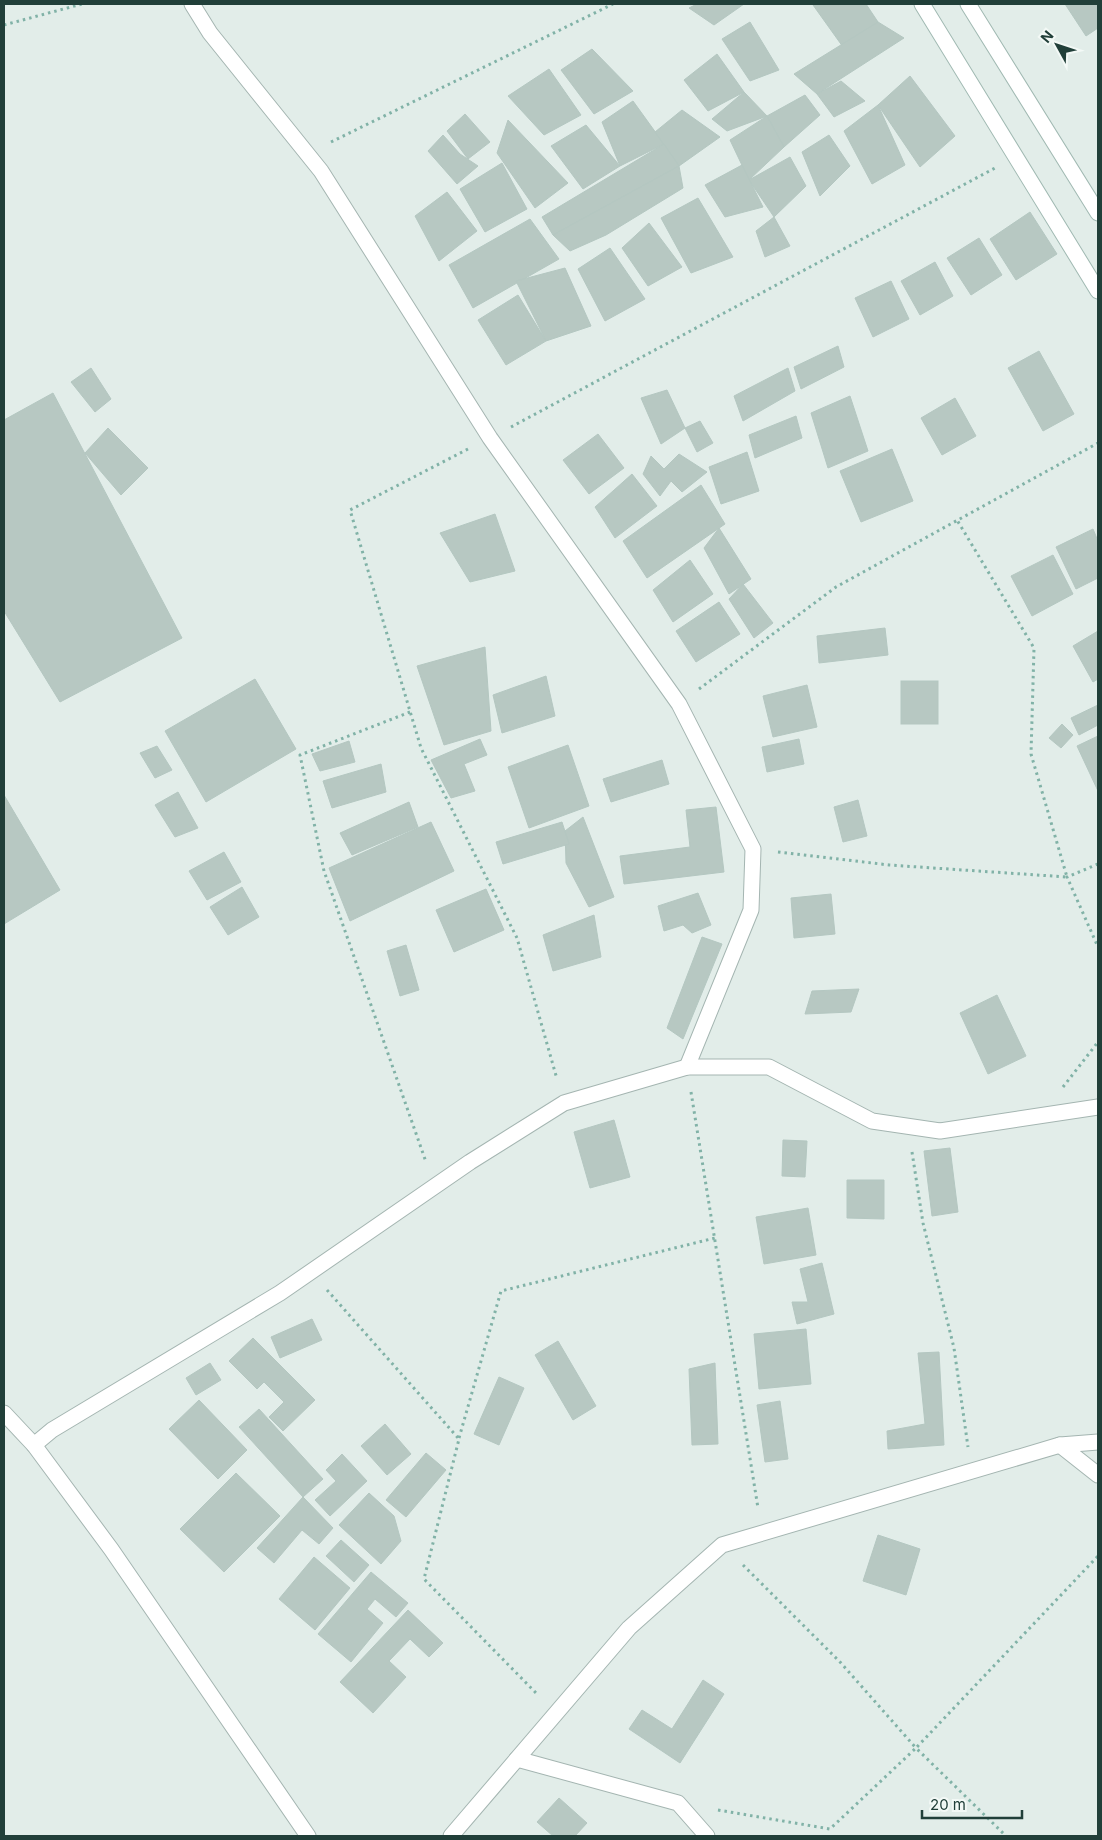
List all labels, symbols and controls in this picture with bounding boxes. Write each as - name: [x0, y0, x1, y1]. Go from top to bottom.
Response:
- north arrow: [1032, 20, 1082, 70]
- text: N: [1037, 27, 1057, 46]
- scale bar: [922, 1788, 1022, 1820]
- text: 20 m: [930, 1795, 966, 1814]

